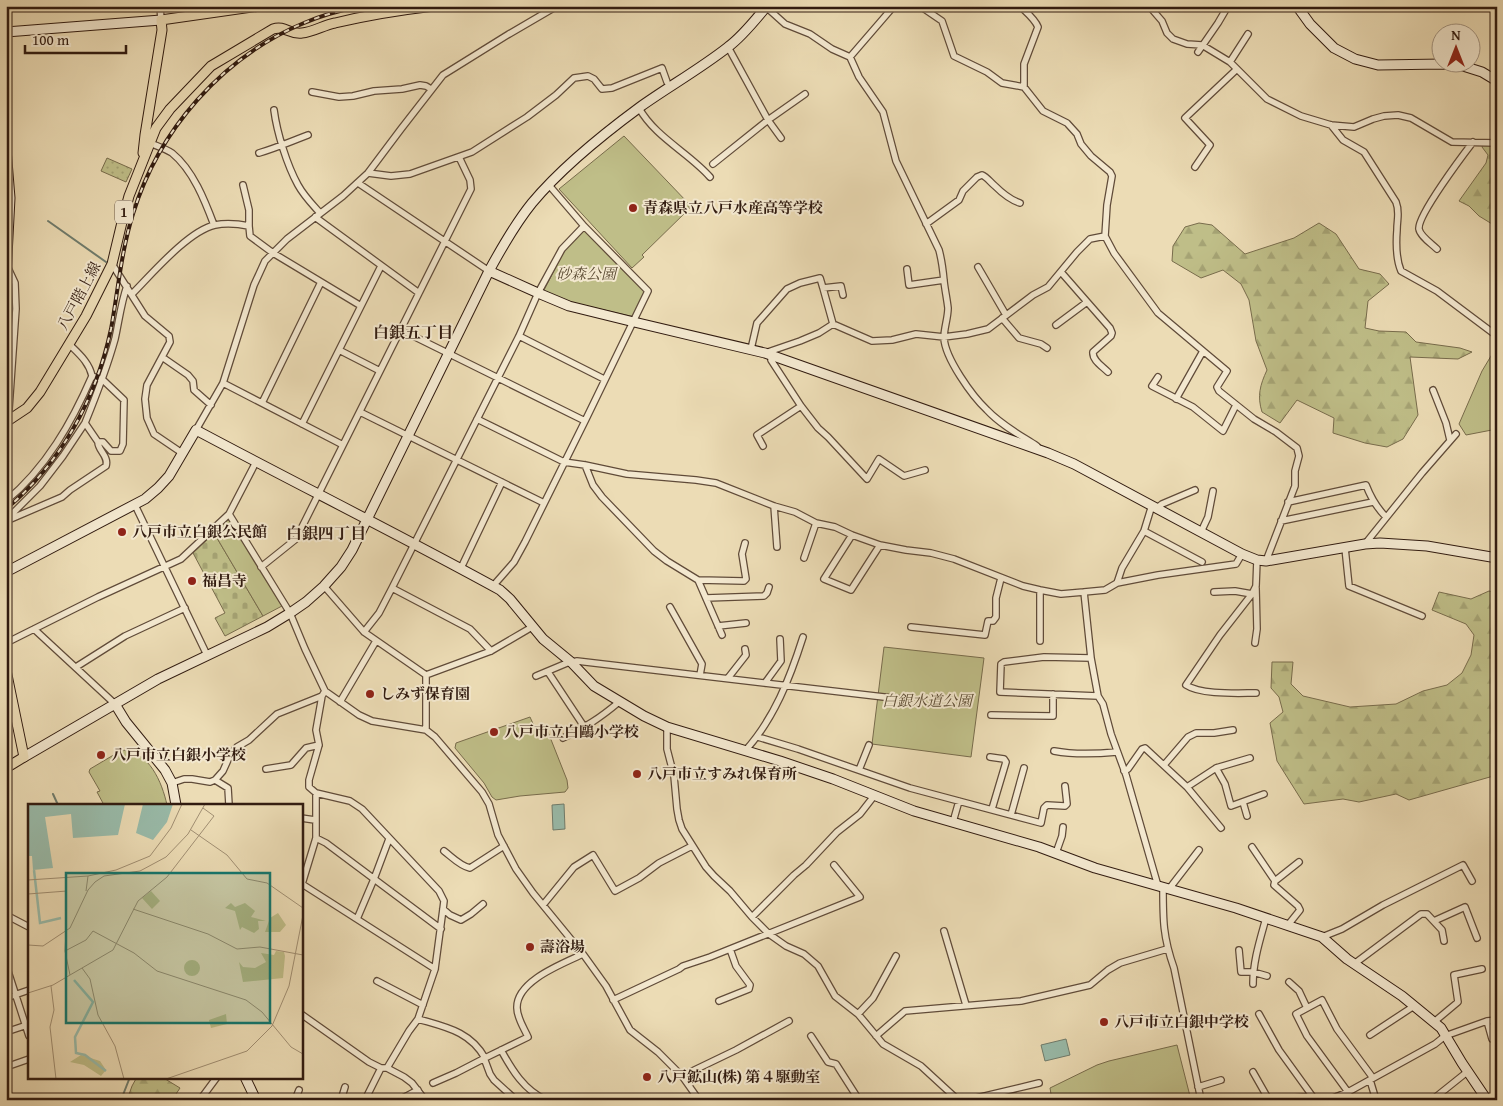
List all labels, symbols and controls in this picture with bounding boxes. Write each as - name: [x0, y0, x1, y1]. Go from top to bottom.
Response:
- scale bar: [25, 22, 126, 54]
- north arrow: [1430, 22, 1480, 72]
- text: N: [1451, 25, 1461, 45]
- text: 100 m: [32, 29, 70, 50]
- place label: 青森県立八戸水産高等学校: [643, 197, 823, 218]
- road number: 1: [115, 200, 133, 223]
- marker: 青森県立八戸水産高等学校: [627, 202, 639, 214]
- street label: 八戸階上線: [52, 258, 105, 334]
- park label: 砂森公園: [556, 263, 619, 284]
- district label: 白銀五丁目: [373, 320, 453, 344]
- place label: 八戸市立白銀公民館: [132, 521, 267, 542]
- district label: 白銀四丁目: [286, 521, 366, 545]
- marker: 八戸市立白銀公民館: [116, 526, 128, 538]
- place label: 福昌寺: [202, 570, 247, 591]
- marker: 福昌寺: [186, 575, 198, 587]
- place label: しみず保育園: [380, 683, 470, 704]
- marker: しみず保育園: [364, 688, 376, 700]
- park label: 白銀水道公園: [882, 690, 975, 711]
- place label: 八戸市立白鷗小学校: [504, 721, 639, 742]
- marker: 八戸市立白鷗小学校: [488, 726, 500, 738]
- place label: 八戸市立白銀小学校: [111, 744, 246, 765]
- marker: 八戸市立白銀小学校: [95, 749, 107, 761]
- place label: 八戸市立すみれ保育所: [647, 763, 797, 784]
- marker: 八戸市立すみれ保育所: [631, 768, 643, 780]
- inset map: [28, 804, 302, 1078]
- place label: 壽浴場: [540, 936, 585, 957]
- marker: 壽浴場: [524, 941, 536, 953]
- place label: 八戸市立白銀中学校: [1114, 1011, 1249, 1032]
- marker: 八戸市立白銀中学校: [1098, 1016, 1110, 1028]
- place label: 八戸鉱山(株) 第４駆動室: [657, 1066, 820, 1087]
- marker: 八戸鉱山(株) 第４駆動室: [641, 1071, 653, 1083]

